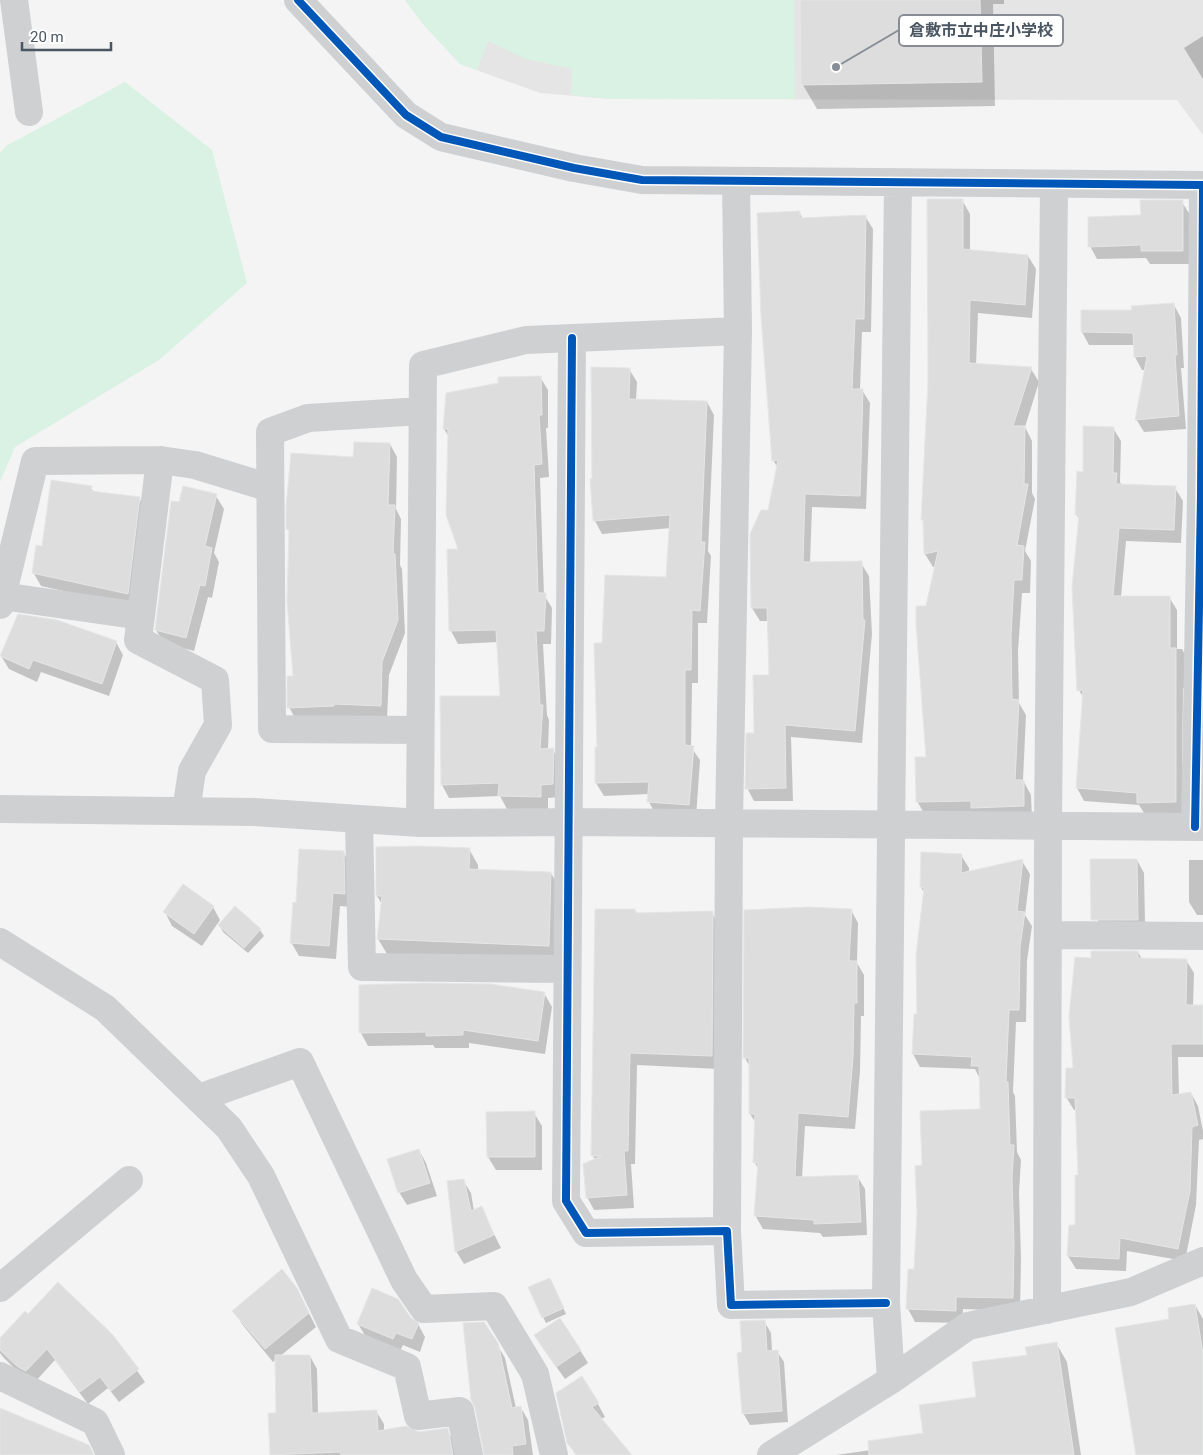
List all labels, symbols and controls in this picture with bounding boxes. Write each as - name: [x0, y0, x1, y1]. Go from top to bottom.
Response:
- callout: 倉敷市立中庄小学校: [899, 15, 1063, 46]
- scale bar: [22, 20, 111, 52]
- text: 倉敷市立中庄小学校: [909, 21, 1053, 40]
- text: 20 m: [30, 28, 64, 46]

